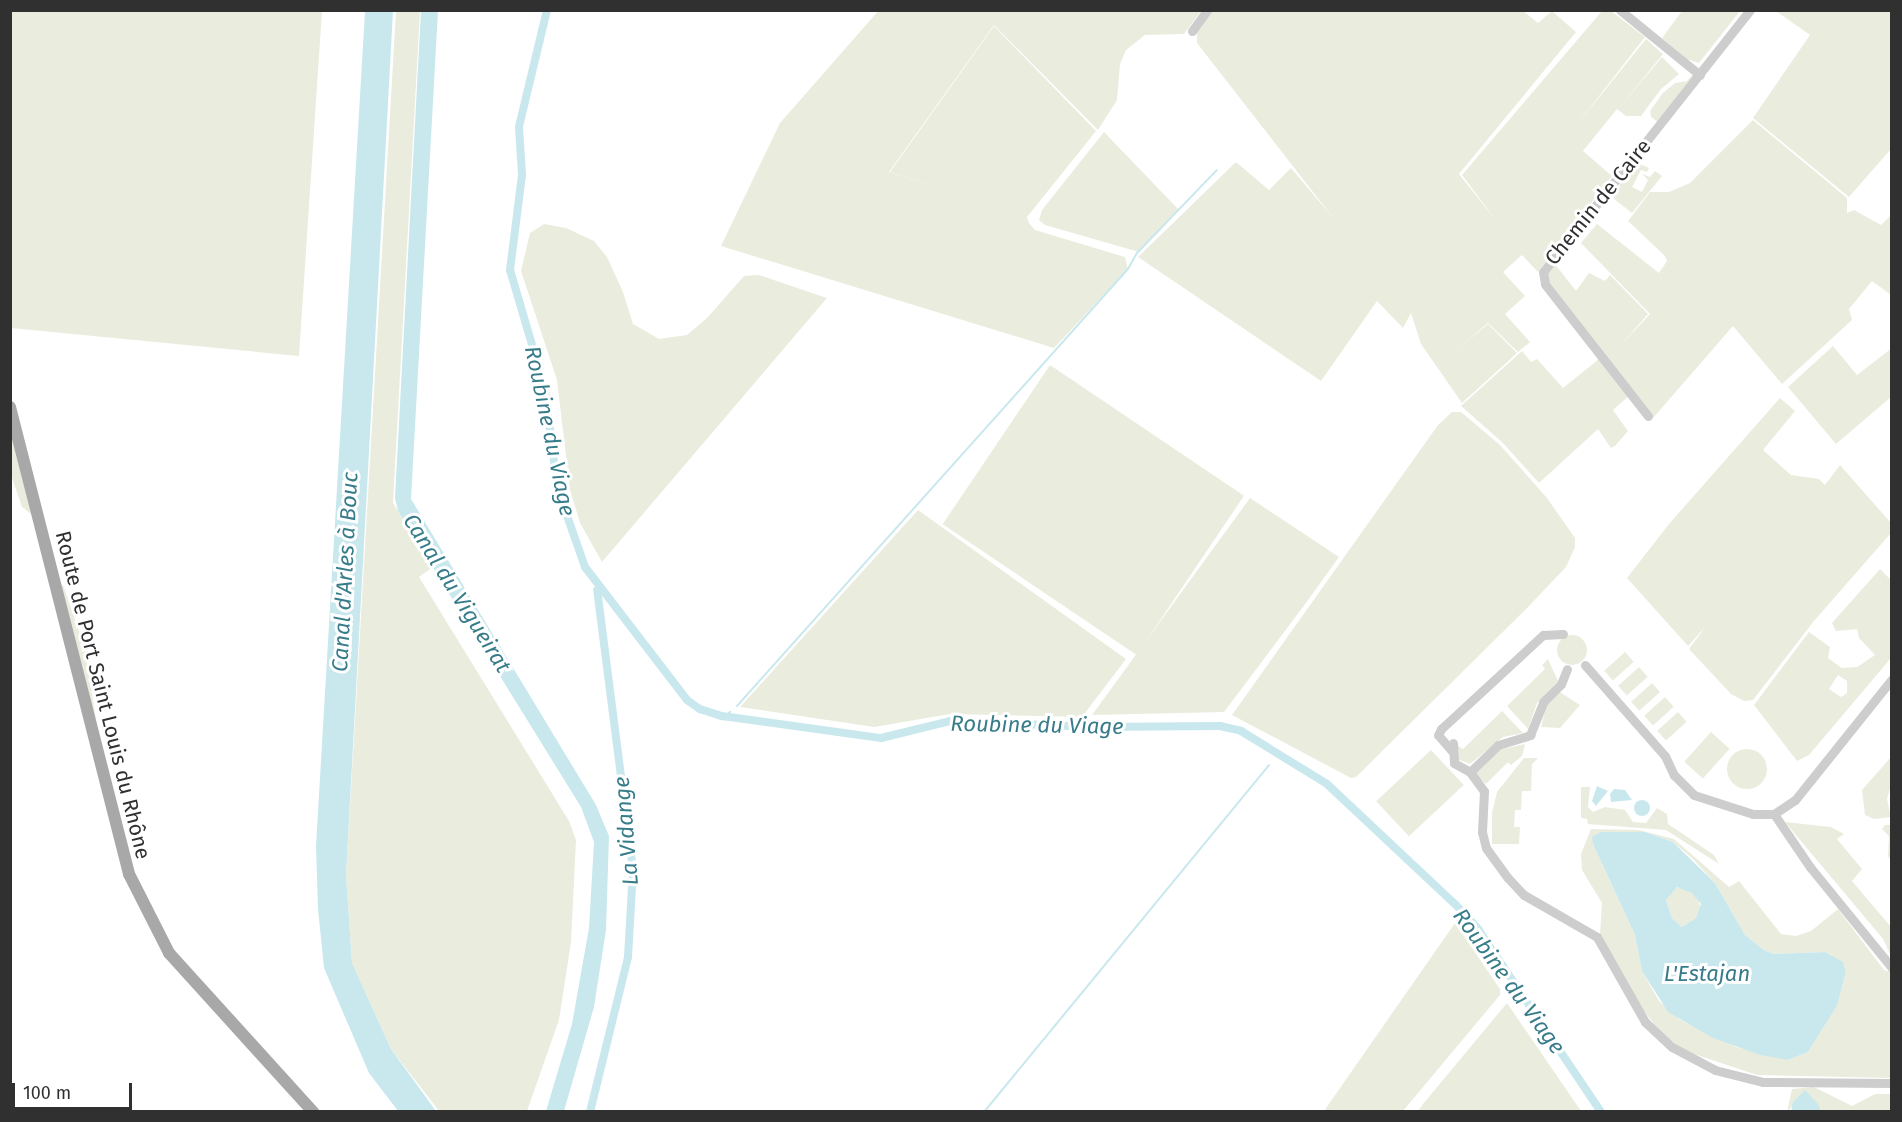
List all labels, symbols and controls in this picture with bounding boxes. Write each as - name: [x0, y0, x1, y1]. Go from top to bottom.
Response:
- street label: Chemin de Caire: [1540, 134, 1656, 270]
- water label: Roubine du Viage: [519, 344, 581, 518]
- water label: Canal d'Arles à Bouc: [327, 471, 363, 673]
- water label: Canal du Vigueirat: [398, 509, 516, 677]
- street label: Route de Port Saint Louis du Rhône: [50, 528, 156, 862]
- water label: Roubine du Viage: [950, 710, 1124, 740]
- water label: La Vidange: [608, 776, 644, 886]
- water label: Roubine du Viage: [1447, 903, 1571, 1059]
- water label: L'Estajan: [1664, 961, 1750, 987]
- scale bar: [15, 1071, 135, 1109]
- text: 100 m: [23, 1082, 71, 1104]

